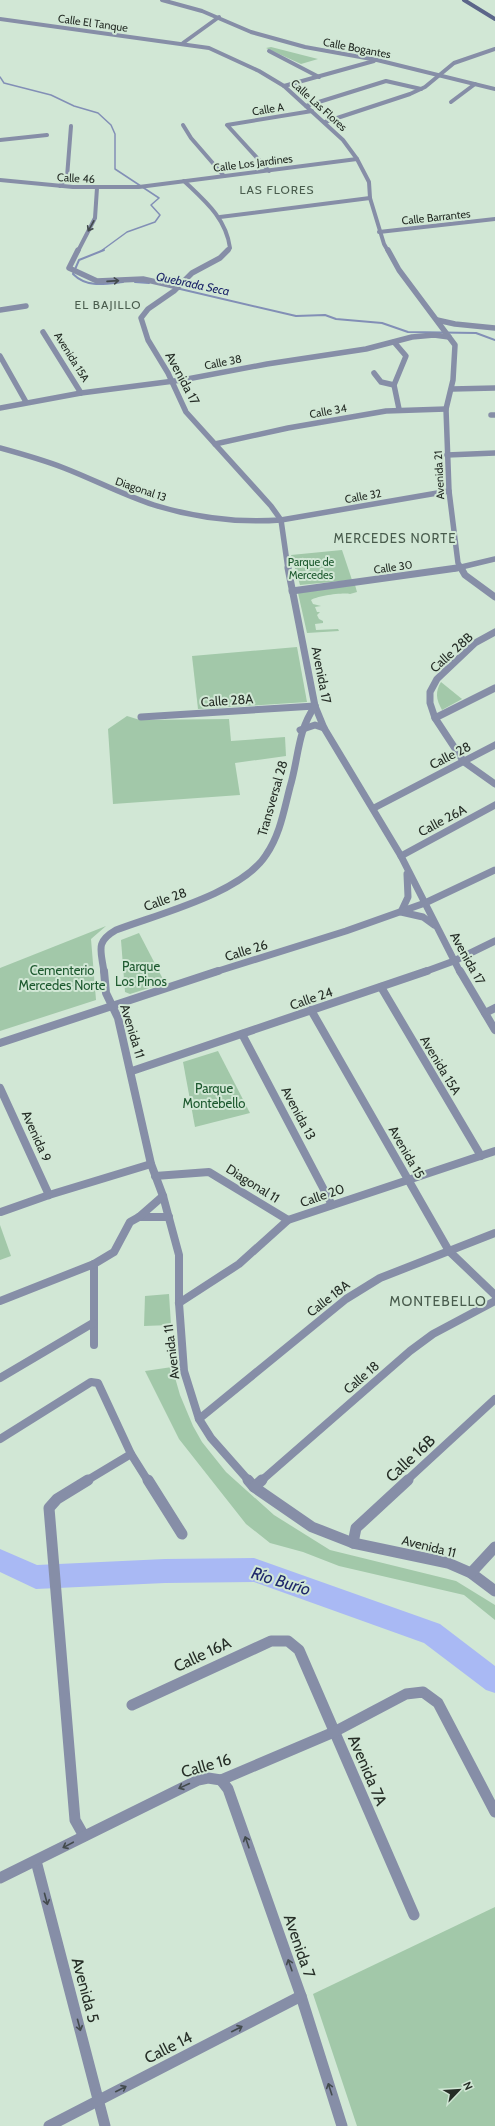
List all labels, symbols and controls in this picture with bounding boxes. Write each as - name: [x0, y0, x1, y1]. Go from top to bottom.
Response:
- street label: Calle El Tanque: [57, 11, 129, 35]
- street label: Calle Bogantes: [322, 35, 392, 61]
- street label: Calle Las Flores: [288, 76, 350, 134]
- street label: Calle A: [251, 100, 285, 118]
- street label: Calle Los Jardines: [213, 151, 294, 175]
- street label: Calle 46: [57, 170, 95, 186]
- district label: LAS FLORES: [239, 182, 315, 197]
- street label: Calle Barrantes: [401, 206, 472, 228]
- one-way arrow: [86, 220, 94, 232]
- water label: Quebrada Seca: [155, 268, 231, 299]
- one-way arrow: [106, 277, 119, 284]
- district label: EL BAJILLO: [74, 297, 142, 312]
- street label: Avenida 15A: [51, 330, 93, 385]
- street label: Avenida 17: [162, 349, 204, 408]
- street label: Calle 38: [203, 352, 243, 372]
- street label: Calle 34: [308, 401, 348, 421]
- street label: Avenida 21: [431, 450, 447, 500]
- street label: Diagonal 13: [114, 474, 168, 504]
- street label: Calle 32: [344, 486, 383, 506]
- district label: MERCEDES NORTE: [334, 530, 456, 546]
- park label: Parque de Mercedes: [288, 555, 335, 582]
- street label: Calle 30: [373, 557, 414, 577]
- street label: Calle 28B: [426, 628, 476, 675]
- street label: Avenida 17: [309, 645, 335, 705]
- street label: Calle 28A: [200, 690, 254, 710]
- street label: Calle 28: [427, 738, 474, 772]
- street label: Transversal 28: [254, 758, 290, 838]
- street label: Calle 26A: [415, 801, 469, 839]
- street label: Calle 28: [141, 884, 189, 914]
- street label: Avenida 17: [447, 929, 489, 987]
- street label: Calle 26: [223, 936, 269, 964]
- park label: Parque Los Pinos: [115, 958, 167, 989]
- park label: Cementerio Mercedes Norte: [19, 962, 106, 993]
- street label: Calle 24: [287, 983, 335, 1013]
- street label: Avenida 11: [117, 1002, 149, 1060]
- street label: Avenida 15A: [417, 1033, 465, 1097]
- park label: Parque Montebello: [183, 1080, 245, 1111]
- street label: Avenida 13: [278, 1084, 320, 1142]
- street label: Avenida 9: [19, 1108, 55, 1164]
- street label: Avenida 15: [386, 1123, 428, 1181]
- street label: Diagonal 11: [223, 1160, 283, 1206]
- street label: Calle 20: [298, 1180, 346, 1210]
- street label: Calle 18A: [303, 1276, 353, 1320]
- district label: MONTEBELLO: [389, 1292, 487, 1310]
- street label: Avenida 11: [160, 1324, 182, 1380]
- street label: Calle 18: [340, 1357, 382, 1397]
- street label: Calle 16B: [382, 1430, 439, 1486]
- street label: Avenida 11: [400, 1532, 458, 1560]
- water label: Río Burío: [249, 1563, 313, 1600]
- street label: Calle 16A: [171, 1633, 234, 1676]
- street label: Avenida 7A: [344, 1732, 391, 1808]
- street label: Calle 16: [179, 1749, 233, 1782]
- one-way arrow: [179, 1783, 191, 1791]
- one-way arrow: [243, 1836, 250, 1849]
- one-way arrow: [62, 1841, 74, 1849]
- one-way arrow: [43, 1892, 50, 1905]
- street label: Avenida 7: [280, 1912, 319, 1980]
- street label: Avenida 5: [68, 1956, 103, 2025]
- one-way arrow: [285, 1960, 293, 1972]
- one-way arrow: [75, 2018, 83, 2031]
- one-way arrow: [231, 2025, 243, 2032]
- street label: Calle 14: [141, 2027, 195, 2068]
- north arrow: [439, 2070, 479, 2110]
- text: N: [460, 2079, 476, 2092]
- one-way arrow: [326, 2082, 333, 2095]
- one-way arrow: [115, 2085, 127, 2092]

